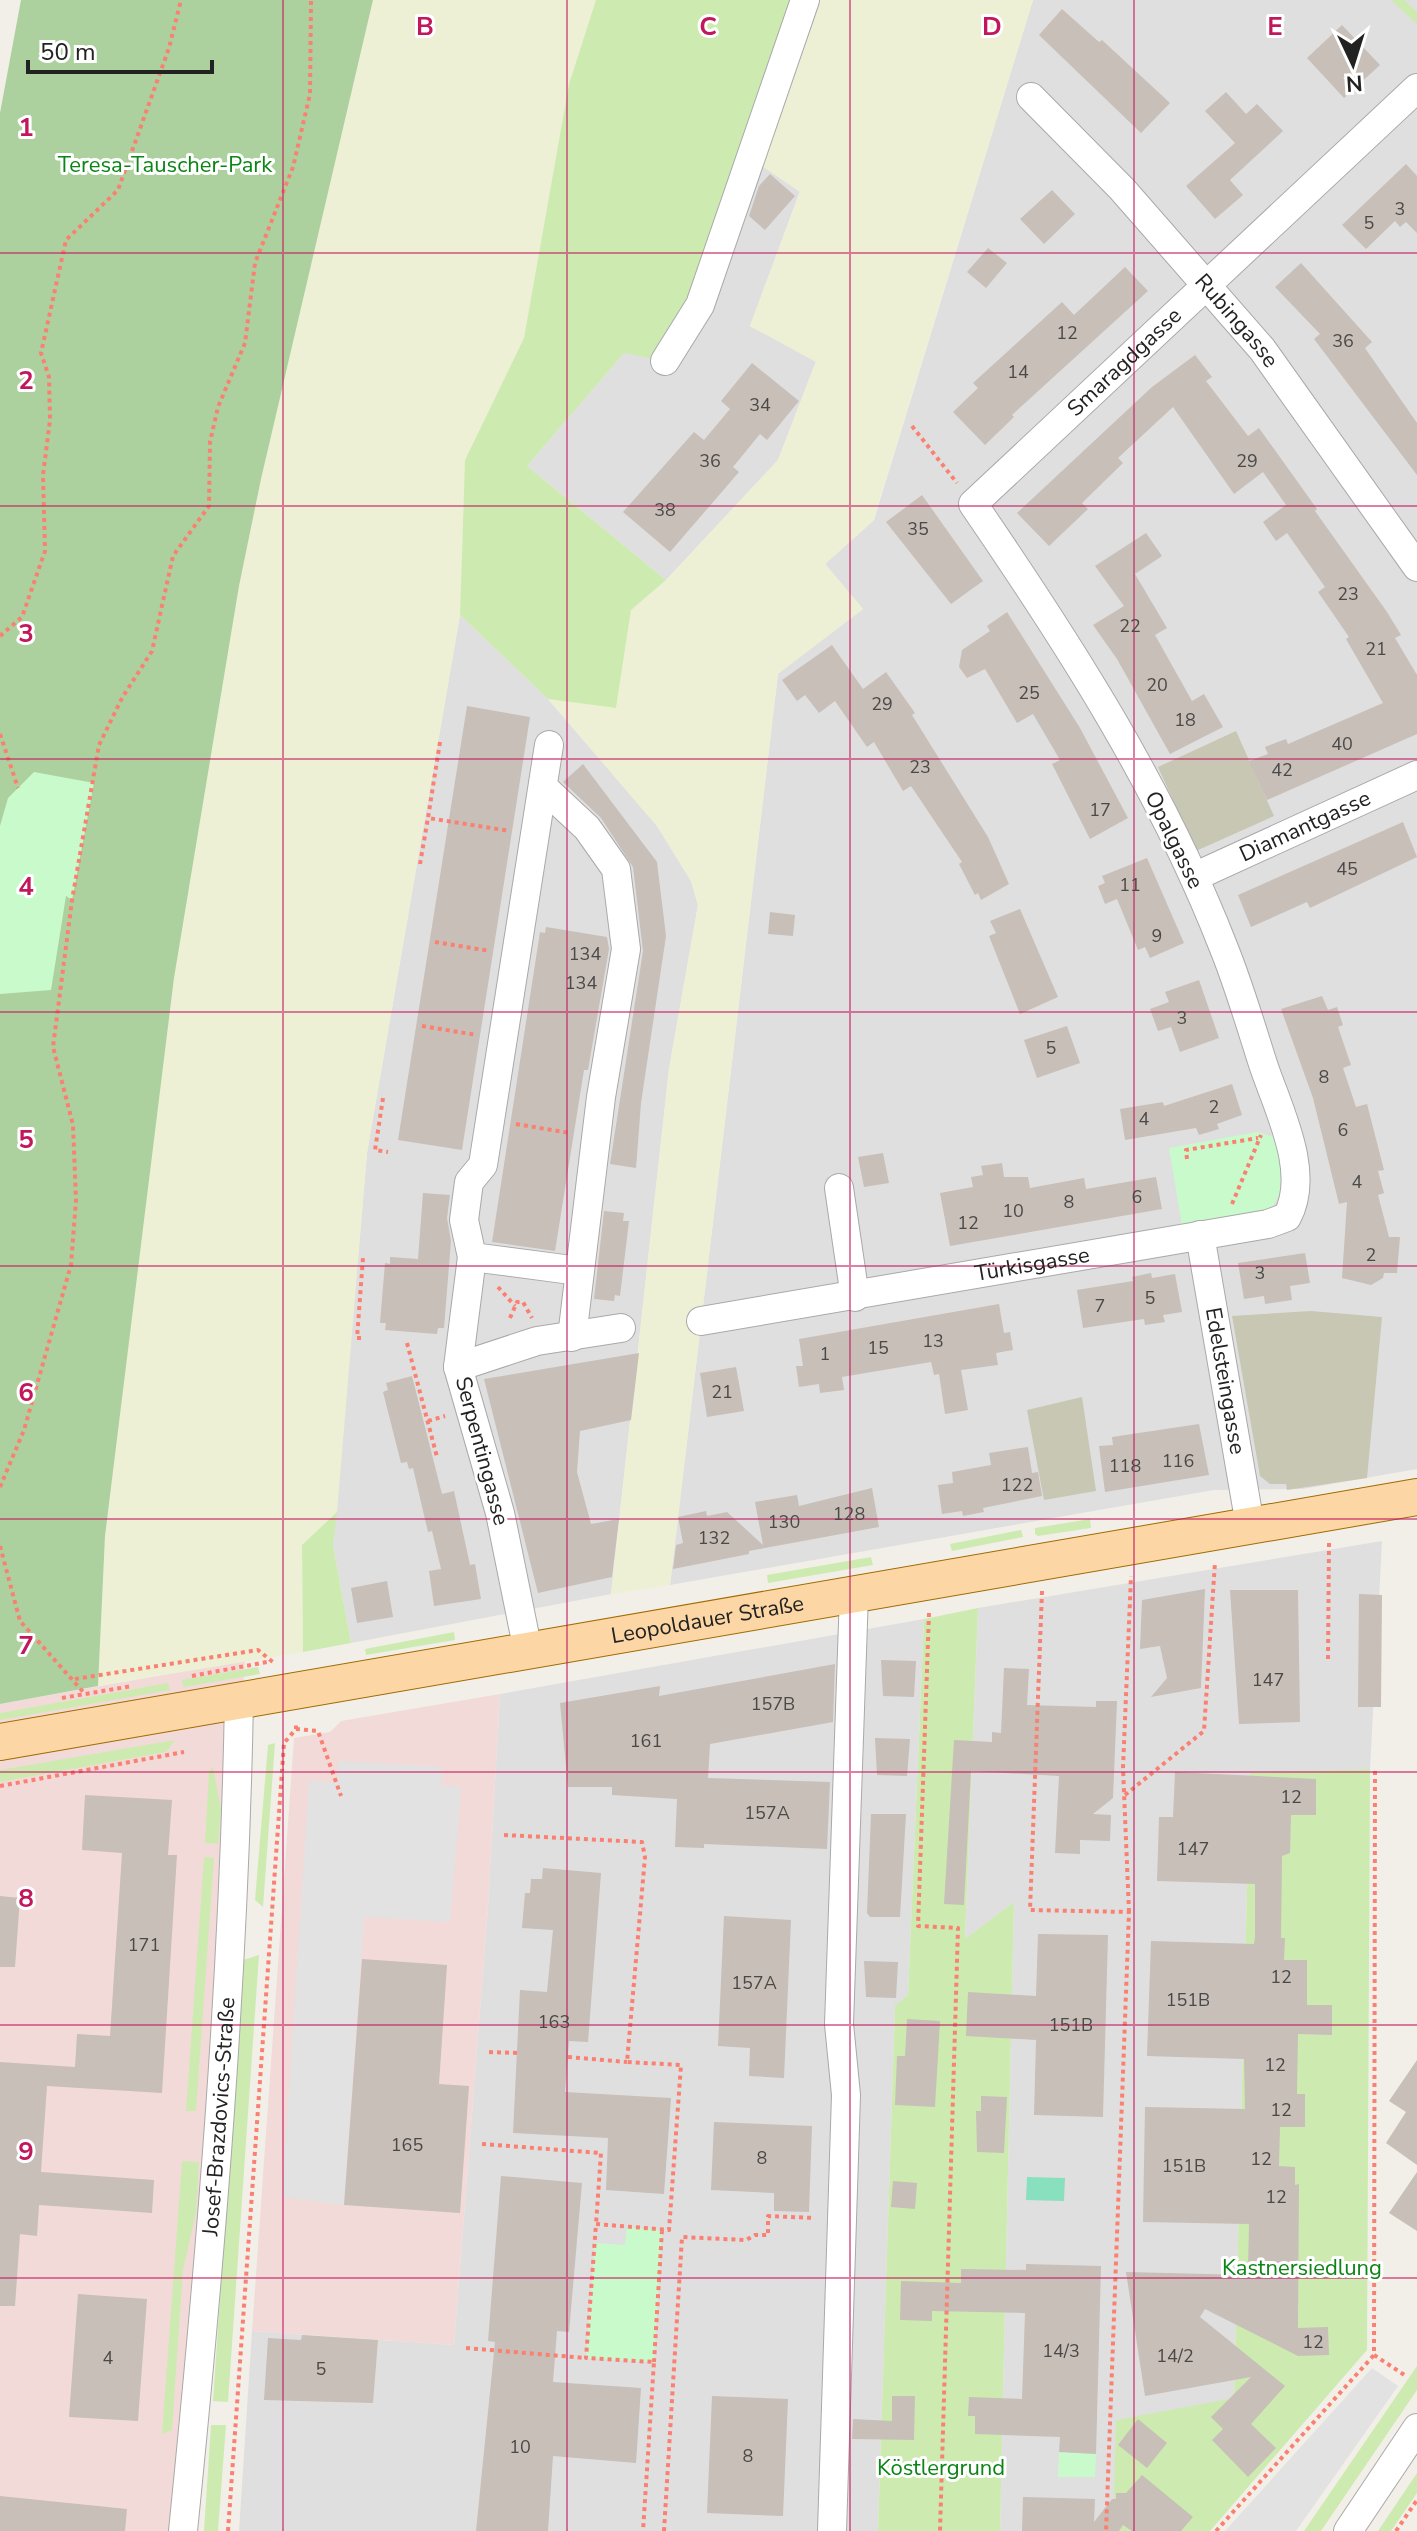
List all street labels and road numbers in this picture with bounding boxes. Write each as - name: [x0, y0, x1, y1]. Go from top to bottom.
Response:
- street label: Rubingasse: [1188, 267, 1286, 374]
- street label: Smaragdgasse: [1061, 301, 1188, 423]
- street label: Diamantgasse: [1235, 783, 1375, 869]
- street label: Opalgasse: [1137, 786, 1211, 894]
- street label: Türkisgasse: [972, 1240, 1092, 1289]
- street label: Edelsteingasse: [1198, 1305, 1253, 1457]
- street label: Serpentingasse: [448, 1373, 516, 1529]
- street label: Leopoldauer Straße: [609, 1588, 806, 1651]
- street label: Josef-Brazdovics-Straße: [195, 1996, 242, 2238]

